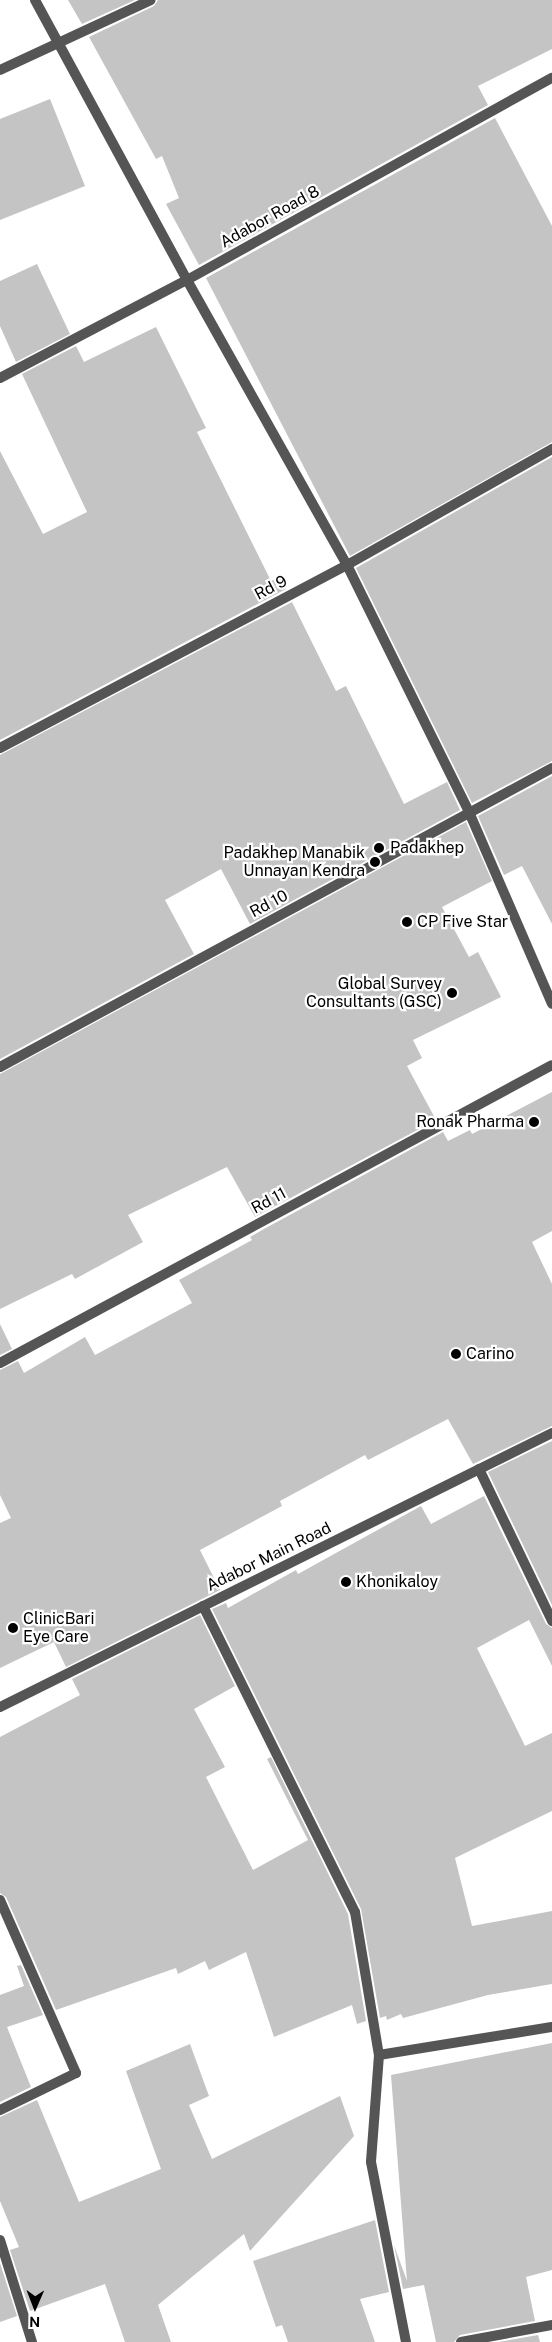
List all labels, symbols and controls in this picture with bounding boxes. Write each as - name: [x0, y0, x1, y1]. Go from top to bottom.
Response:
- street label: Adabor Road 8: [217, 182, 323, 252]
- street label: Rd 9: [251, 572, 291, 604]
- place label: Padakhep: [390, 838, 464, 858]
- marker: Padakhep: [372, 841, 386, 855]
- place label: Padakhep Manabik Unnayan Kendra: [223, 843, 365, 881]
- marker: Padakhep Manabik Unnayan Kendra: [369, 856, 381, 868]
- street label: Rd 10: [247, 886, 291, 922]
- place label: CP Five Star: [417, 912, 508, 932]
- marker: CP Five Star: [401, 916, 413, 928]
- place label: Global Survey Consultants (GSC): [306, 974, 442, 1012]
- marker: Global Survey Consultants (GSC): [446, 987, 458, 999]
- place label: Ronak Pharma: [416, 1112, 524, 1132]
- marker: Ronak Pharma: [528, 1116, 540, 1128]
- street label: Rd 11: [248, 1184, 290, 1218]
- place label: Carino: [466, 1344, 514, 1364]
- marker: Carino: [450, 1348, 462, 1360]
- street label: Adabor Main Road: [204, 1518, 334, 1596]
- place label: Khonikaloy: [356, 1572, 438, 1592]
- marker: Khonikaloy: [340, 1576, 352, 1588]
- place label: ClinicBari Eye Care: [23, 1609, 94, 1647]
- marker: ClinicBari Eye Care: [7, 1622, 19, 1634]
- north arrow: [10, 2282, 60, 2332]
- text: N: [29, 2314, 40, 2330]

